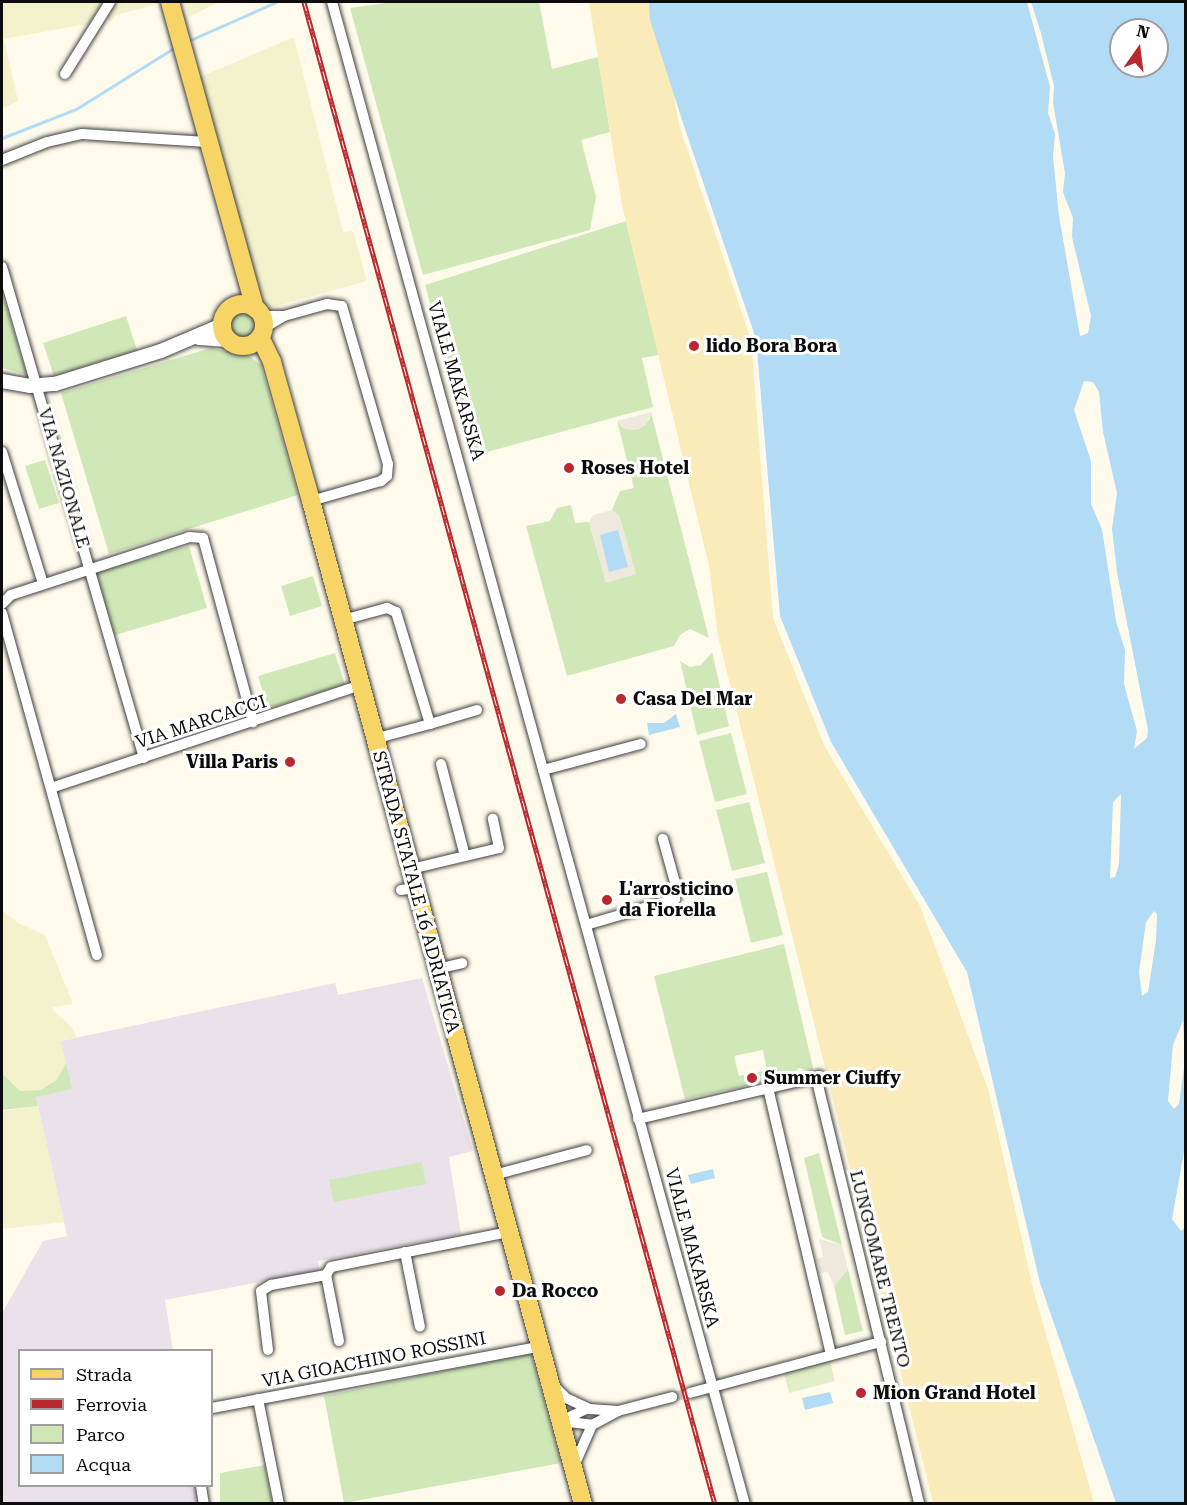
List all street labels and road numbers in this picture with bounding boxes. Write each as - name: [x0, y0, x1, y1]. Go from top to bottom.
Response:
- street label: VIALE MAKARSKA: [423, 299, 489, 463]
- street label: VIA NAZIONALE: [34, 405, 94, 551]
- street label: VIA MARCACCI: [133, 691, 269, 753]
- street label: STRADA STATALE 16 ADRIATICA: [368, 749, 464, 1035]
- street label: VIALE MAKARSKA: [660, 1166, 724, 1330]
- street label: LUNGOMARE TRENTO: [845, 1168, 915, 1370]
- street label: VIA GIOACHINO ROSSINI: [260, 1328, 488, 1392]

